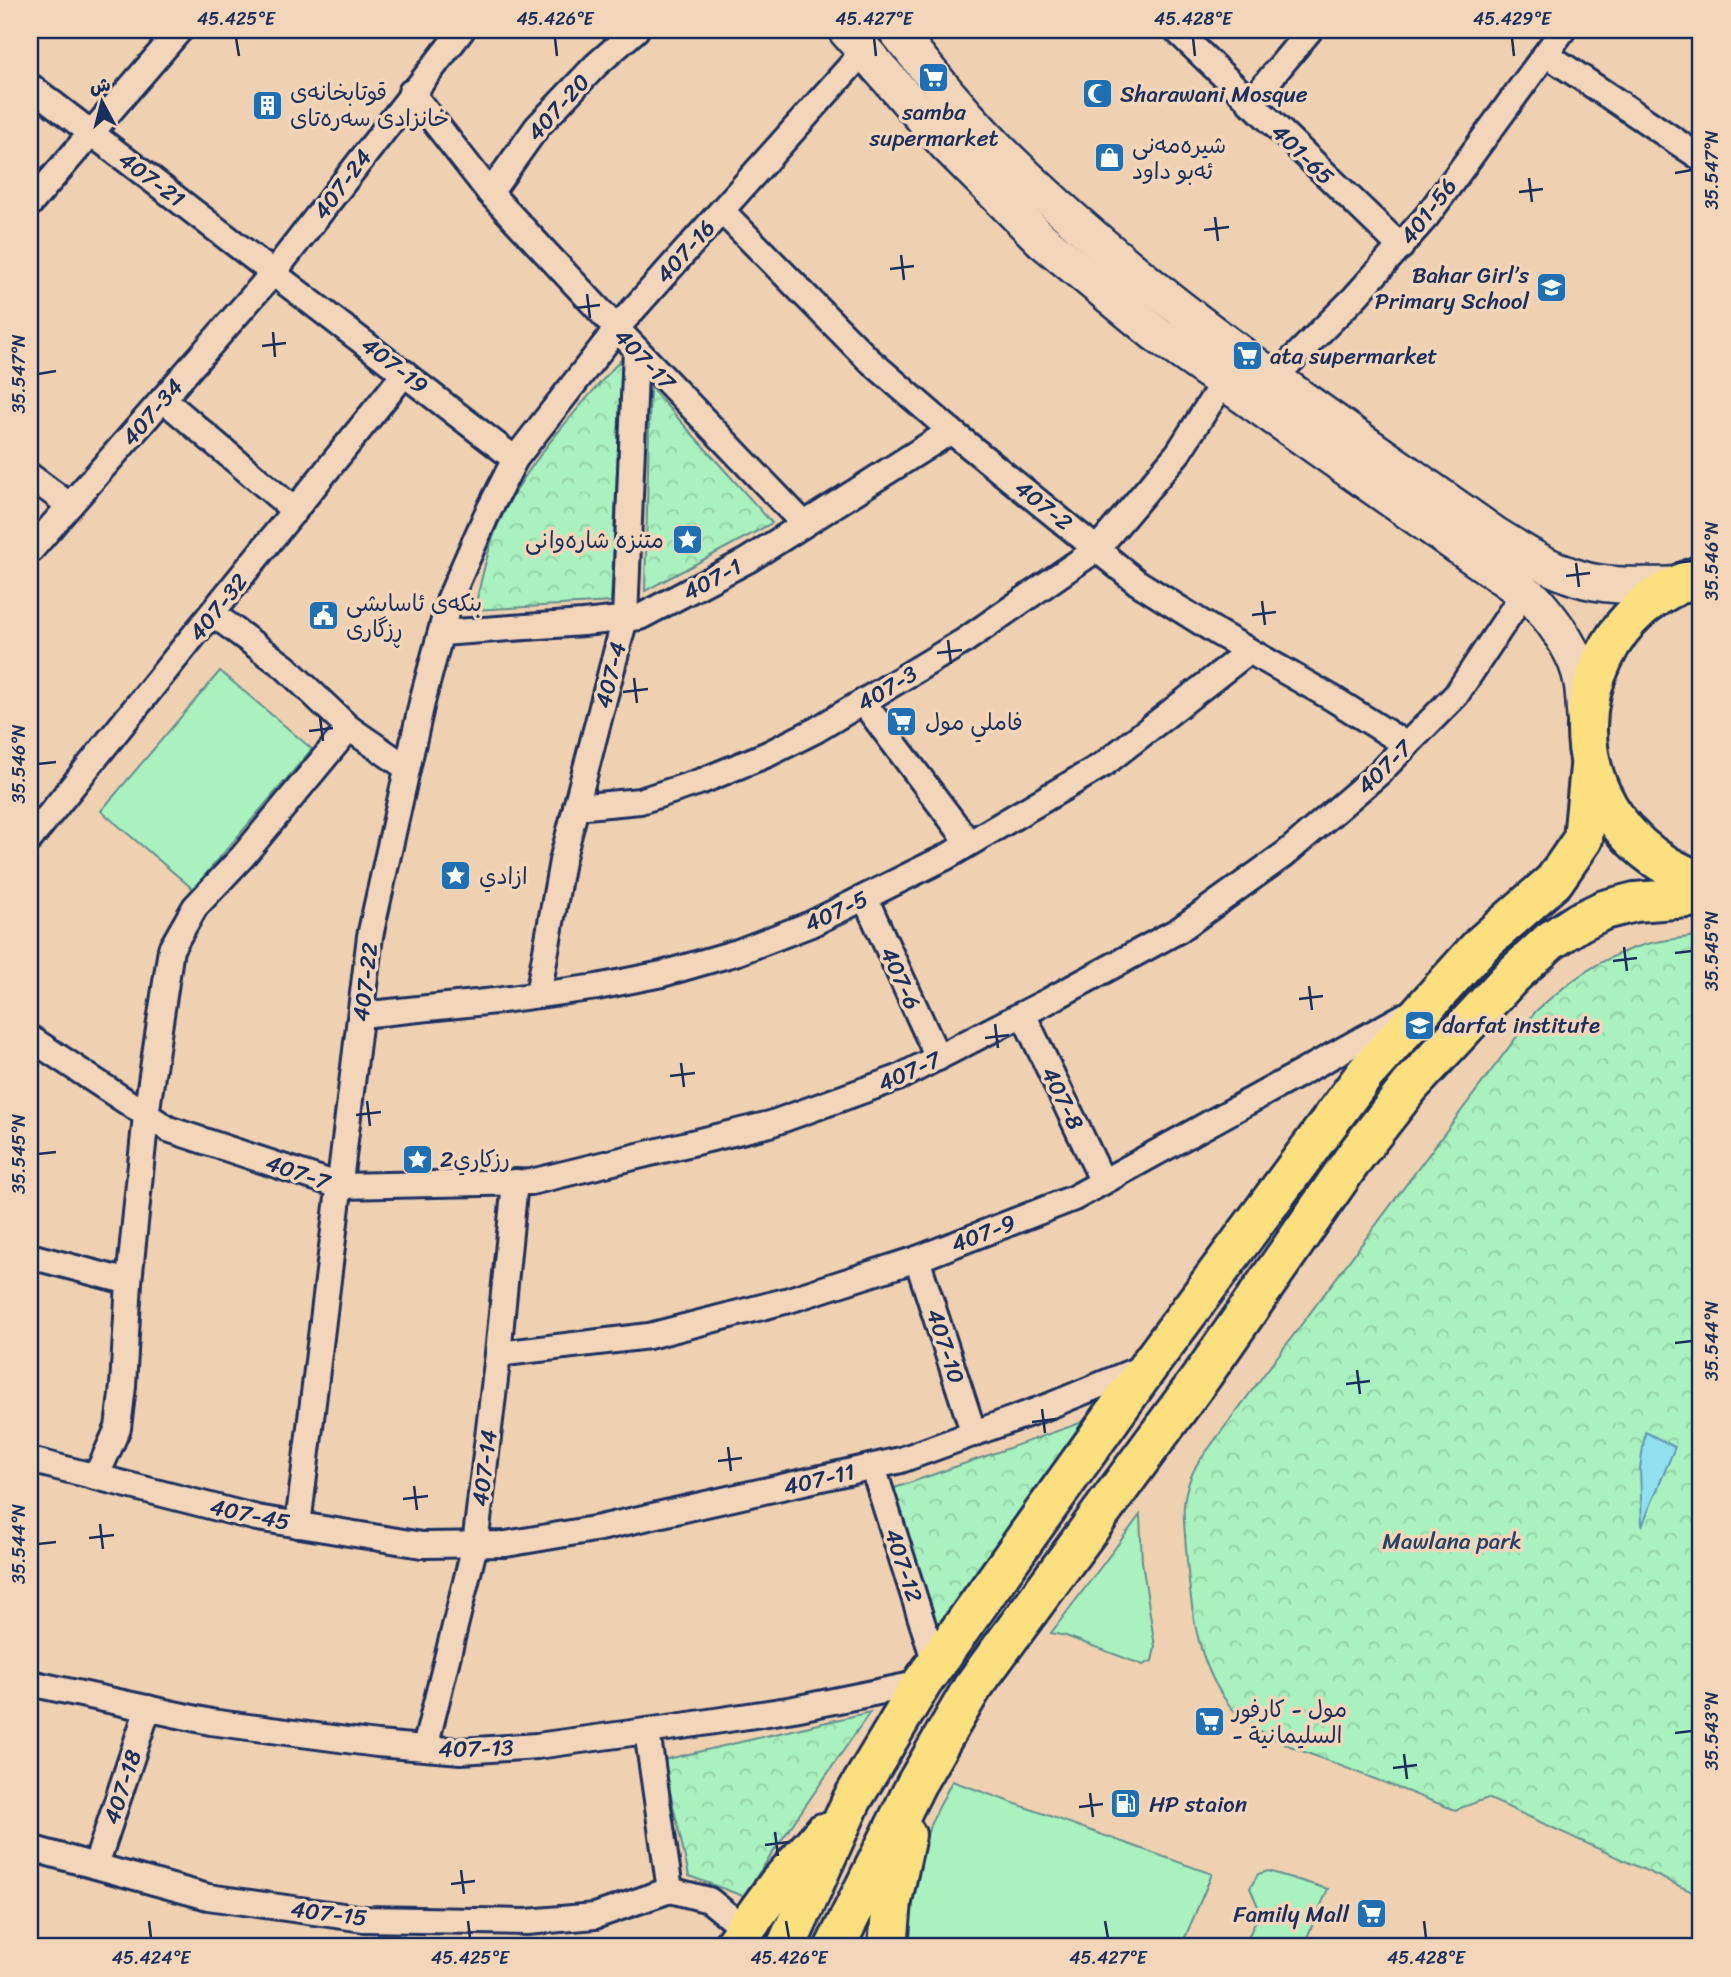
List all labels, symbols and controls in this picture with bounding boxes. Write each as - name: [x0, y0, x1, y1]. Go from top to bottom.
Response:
- text: 45.425°E: [197, 3, 276, 35]
- text: 45.426°E: [516, 3, 595, 35]
- text: 45.427°E: [835, 3, 914, 35]
- text: 45.428°E: [1154, 3, 1233, 35]
- text: 45.429°E: [1473, 3, 1552, 35]
- supermarket icon: samba supermarket: [917, 61, 951, 95]
- street label: 407-20: [516, 64, 601, 151]
- north arrow: [66, 66, 136, 136]
- text: ش: [88, 68, 112, 103]
- place label: قوتابخانەی خانزادی سەرەتای: [290, 72, 449, 139]
- place label: Sharawani Mosque: [1120, 74, 1308, 115]
- mosque icon: Sharawani Mosque: [1080, 77, 1114, 111]
- building icon: قوتابخانەی خانزادی سەرەتای: [250, 88, 284, 122]
- place label: samba supermarket: [868, 92, 999, 159]
- street label: 401-65: [1261, 113, 1344, 196]
- place label: شیرەمەنی ئەبو داود: [1132, 125, 1226, 192]
- text: 35.547°N: [1696, 130, 1728, 210]
- street label: 407-21: [109, 140, 194, 219]
- street label: 407-24: [302, 140, 383, 229]
- shop icon: شیرەمەنی ئەبو داود: [1092, 141, 1126, 175]
- street label: 401-56: [1389, 169, 1468, 254]
- street label: 407-16: [645, 210, 726, 293]
- place label: Bahar Girl’s Primary School: [1375, 255, 1529, 322]
- school or university icon: Bahar Girl’s Primary School: [1535, 271, 1569, 305]
- street label: 407-17: [604, 318, 687, 402]
- street label: 407-19: [352, 326, 438, 405]
- text: 35.547°N: [3, 334, 35, 414]
- place label: ata supermarket: [1270, 336, 1437, 377]
- supermarket icon: ata supermarket: [1230, 339, 1264, 373]
- street label: 407-34: [111, 369, 194, 456]
- street label: 407-2: [1005, 469, 1082, 542]
- place label: متنزه شارەوانی: [525, 520, 664, 561]
- text: 35.546°N: [1696, 521, 1728, 600]
- place icon: متنزه شارەوانی: [670, 523, 704, 557]
- street label: 407-1: [675, 547, 750, 612]
- street label: 407-32: [178, 564, 259, 651]
- place label: بنکەی ئاسایشی ڕزگاری: [346, 583, 482, 650]
- public building icon: بنکەی ئاسایشی ڕزگاری: [306, 599, 340, 633]
- street label: 407-4: [582, 638, 638, 713]
- street label: 407-3: [849, 654, 926, 723]
- place label: فاملي مول: [925, 702, 1023, 743]
- supermarket icon: فاملي مول: [885, 705, 919, 739]
- text: 35.546°N: [3, 724, 35, 803]
- street label: 407-7: [1346, 728, 1424, 805]
- place label: ازادي: [479, 856, 528, 897]
- place icon: ازادي: [439, 859, 473, 893]
- street label: 407-5: [797, 879, 875, 944]
- text: 35.545°N: [1696, 911, 1728, 991]
- street label: 407-22: [340, 940, 391, 1024]
- street label: 407-6: [868, 940, 933, 1017]
- place label: darfat institute: [1442, 1005, 1600, 1046]
- school or university icon: darfat institute: [1402, 1008, 1436, 1042]
- street label: 407-7: [871, 1039, 949, 1104]
- street label: 407-8: [1030, 1059, 1096, 1137]
- text: 35.545°N: [3, 1114, 35, 1194]
- place label: رزكاري2: [440, 1139, 510, 1180]
- street label: 407-7: [260, 1142, 337, 1203]
- place icon: رزكاري2: [400, 1142, 434, 1176]
- street label: 407-9: [945, 1202, 1022, 1265]
- text: 35.544°N: [1696, 1300, 1728, 1381]
- street label: 407-10: [914, 1303, 977, 1389]
- street label: 407-14: [459, 1427, 510, 1509]
- street label: 407-11: [779, 1451, 859, 1508]
- street label: 407-45: [206, 1486, 294, 1543]
- text: 35.544°N: [3, 1503, 35, 1584]
- park label: Mawlana park: [1382, 1521, 1522, 1562]
- street label: 407-12: [872, 1523, 935, 1608]
- place label: مول - كارفور - السليمانية: [1230, 1689, 1347, 1756]
- text: 35.543°N: [1696, 1691, 1728, 1770]
- supermarket icon: مول - كارفور - السليمانية: [1192, 1705, 1226, 1739]
- street label: 407-13: [438, 1727, 514, 1770]
- street label: 407-18: [91, 1744, 154, 1830]
- place label: HP staion: [1149, 1784, 1248, 1825]
- fuel station icon: HP staion: [1109, 1787, 1143, 1821]
- street label: 407-15: [288, 1888, 369, 1939]
- place label: Family Mall: [1233, 1894, 1349, 1935]
- supermarket icon: Family Mall: [1355, 1897, 1389, 1931]
- text: 45.424°E: [112, 1942, 191, 1974]
- text: 45.425°E: [431, 1942, 510, 1974]
- text: 45.426°E: [750, 1942, 829, 1974]
- text: 45.427°E: [1069, 1942, 1148, 1974]
- text: 45.428°E: [1387, 1942, 1466, 1974]

